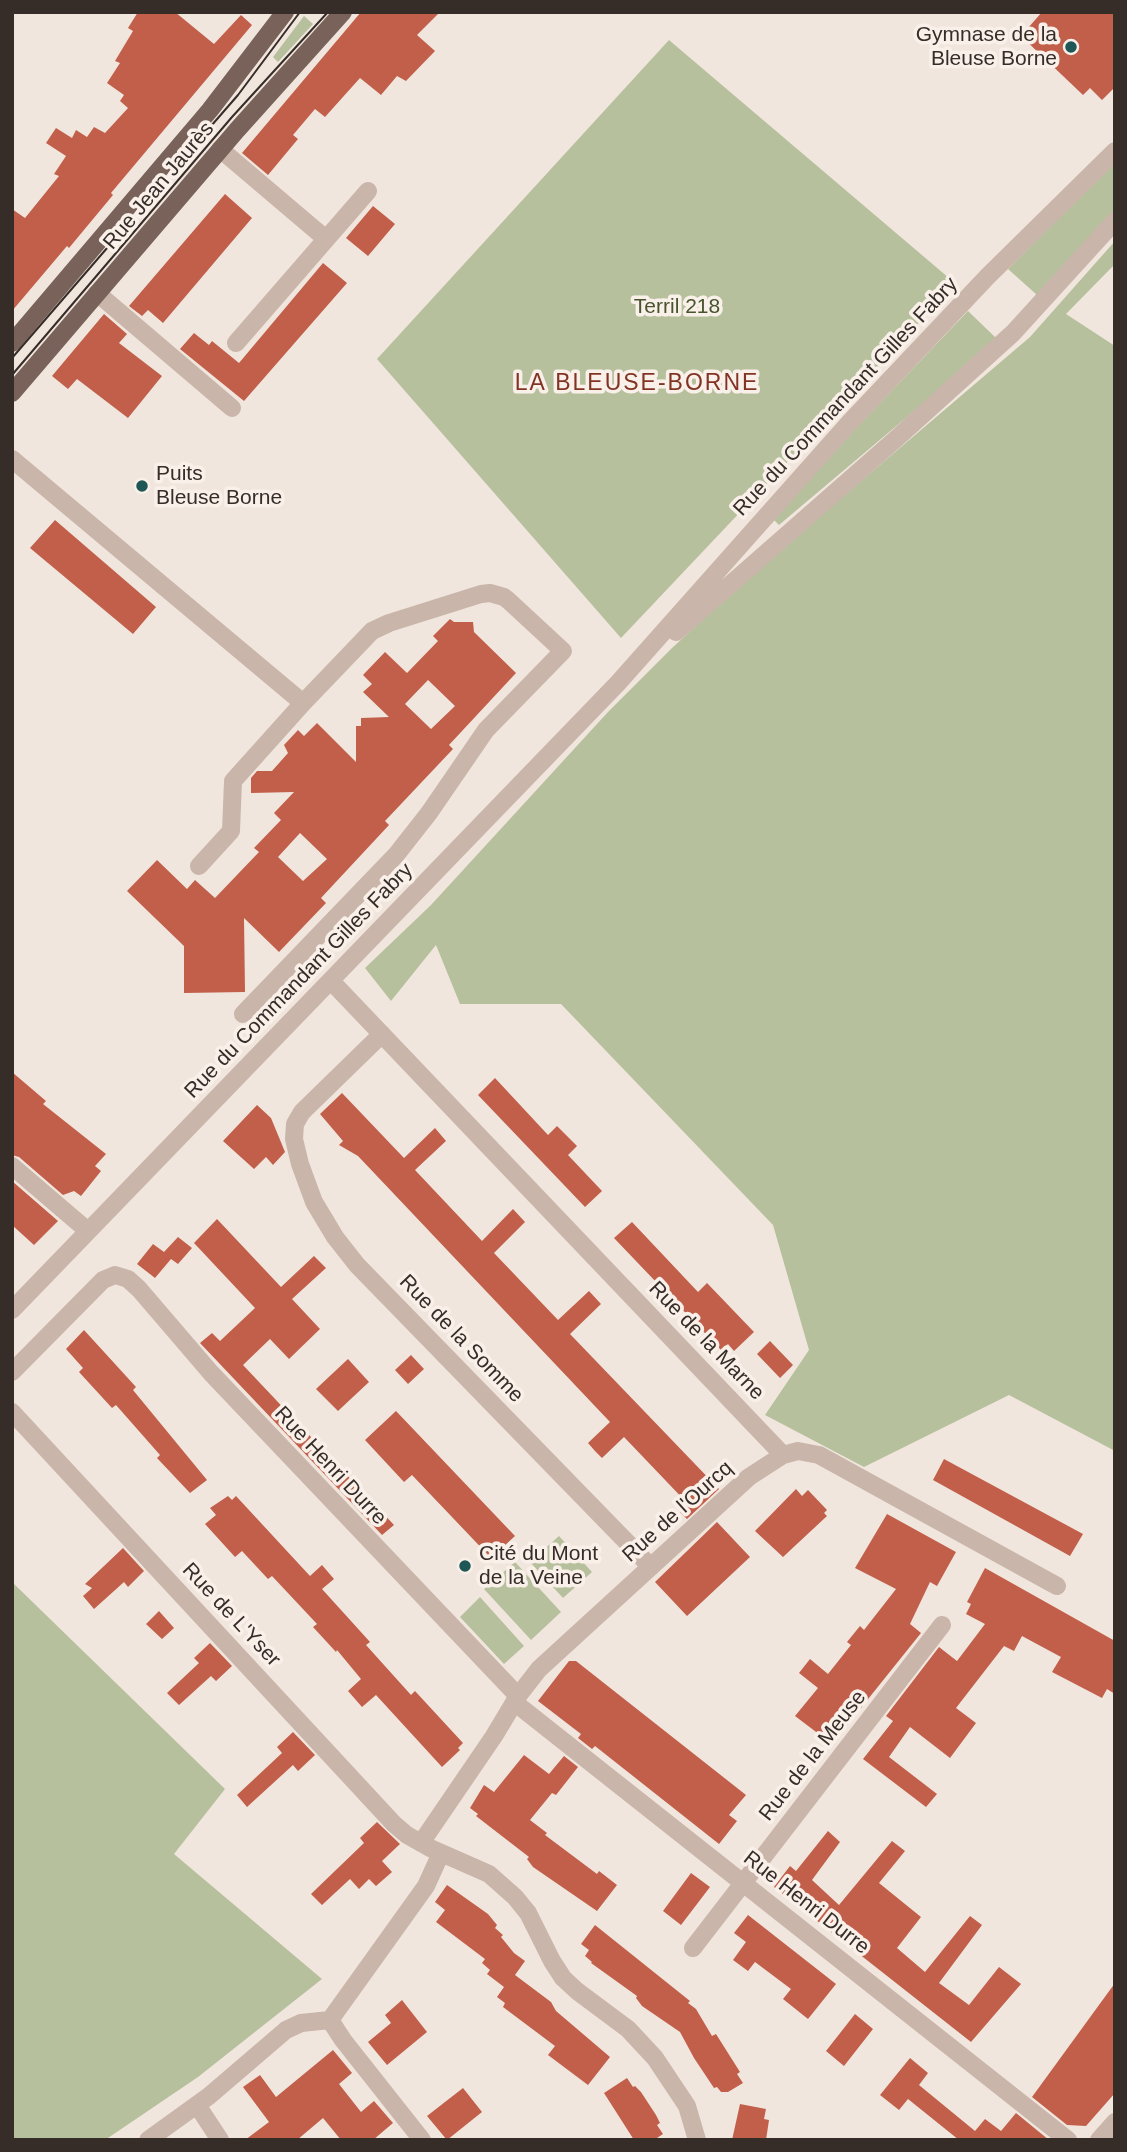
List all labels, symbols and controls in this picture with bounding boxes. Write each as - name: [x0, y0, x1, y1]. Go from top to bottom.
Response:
- place label: Gymnase de la Bleuse Borne: [916, 22, 1057, 72]
- marker: Gymnase de la Bleuse Borne: [1063, 39, 1079, 55]
- street label: Rue Jean Jaurès: [98, 117, 220, 255]
- street label: Rue du Commandant Gilles Fabry: [729, 272, 963, 522]
- park label: Terril 218: [634, 294, 720, 320]
- district label: LA BLEUSE-BORNE: [517, 370, 757, 398]
- place label: Puits Bleuse Borne: [156, 461, 282, 511]
- marker: Puits Bleuse Borne: [134, 478, 150, 494]
- street label: Rue du Commandant Gilles Fabry: [180, 858, 418, 1104]
- street label: Rue de la Somme: [394, 1270, 528, 1408]
- street label: Rue de la Marne: [643, 1276, 769, 1406]
- street label: Rue Henri Durre: [269, 1402, 391, 1530]
- street label: Rue de l'Ourcq: [618, 1456, 738, 1568]
- place label: Cité du Mont de la Veine: [479, 1541, 598, 1591]
- street label: Rue de L'Yser: [177, 1558, 285, 1672]
- marker: Cité du Mont de la Veine: [457, 1558, 473, 1574]
- street label: Rue de la Meuse: [754, 1686, 872, 1826]
- street label: Rue Henri Durre: [738, 1846, 874, 1960]

